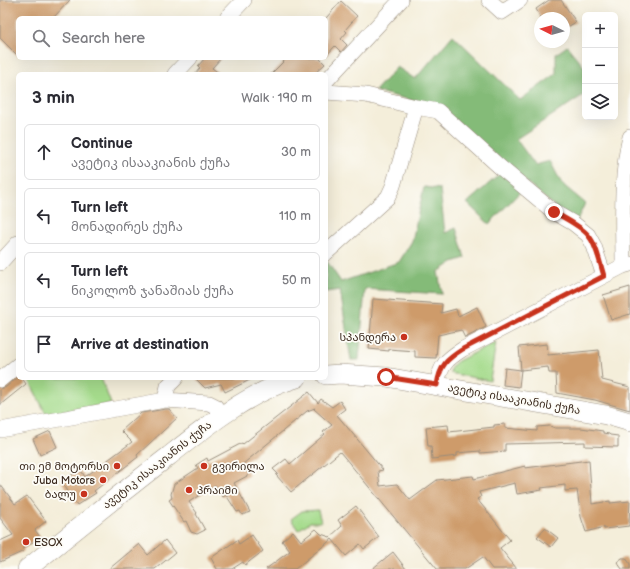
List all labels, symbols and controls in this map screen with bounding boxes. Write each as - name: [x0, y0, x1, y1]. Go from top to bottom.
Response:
- north arrow: [534, 12, 570, 48]
- map controls: [582, 12, 618, 120]
- button: +: [582, 12, 618, 48]
- search box: [16, 16, 328, 60]
- icon: search: [30, 27, 52, 49]
- text: Search here: [62, 29, 145, 48]
- button: −: [582, 48, 618, 84]
- button: layers: [582, 84, 618, 120]
- text: 3 min: [32, 88, 75, 108]
- text: Walk · 190 m: [241, 90, 312, 106]
- text: Continue: [71, 134, 133, 153]
- icon: ahead: [33, 141, 55, 163]
- text: 30 m: [281, 144, 311, 160]
- text: ავეტიკ ისააკიანის ქუჩა: [71, 155, 230, 171]
- text: Turn left: [71, 198, 128, 217]
- route end: [545, 203, 563, 221]
- icon: left: [33, 205, 55, 227]
- text: 110 m: [279, 208, 311, 224]
- text: მონადირეს ქუჩა: [71, 219, 183, 235]
- text: Turn left: [71, 262, 128, 281]
- icon: left: [33, 269, 55, 291]
- text: 50 m: [282, 272, 311, 288]
- text: ნიკოლოზ ჯანაშიას ქუჩა: [71, 283, 234, 299]
- place label: სპანდერა: [339, 331, 396, 344]
- marker: სპანდერა: [399, 332, 409, 342]
- icon: arrive: [33, 333, 55, 355]
- text: Arrive at destination: [71, 335, 209, 354]
- route start: [377, 368, 395, 386]
- street label: ავეტიკ ისააკიანის ქუჩა: [447, 381, 581, 417]
- street label: ავეტიკ ისააკიანის ქუჩა: [100, 418, 214, 512]
- place label: თი ემ მოტორსი: [19, 460, 109, 473]
- place label: გვირილა: [212, 460, 264, 473]
- marker: თი ემ მოტორსი: [112, 461, 122, 471]
- marker: გვირილა: [199, 461, 209, 471]
- place label: Juba Motors: [33, 474, 96, 487]
- marker: Juba Motors: [98, 475, 108, 485]
- place label: პრაიმი: [197, 484, 237, 497]
- marker: პრაიმი: [184, 485, 194, 495]
- place label: ბალუ: [45, 488, 76, 501]
- marker: ბალუ: [79, 489, 89, 499]
- place label: ESOX: [34, 536, 63, 549]
- marker: ESOX: [21, 537, 31, 547]

